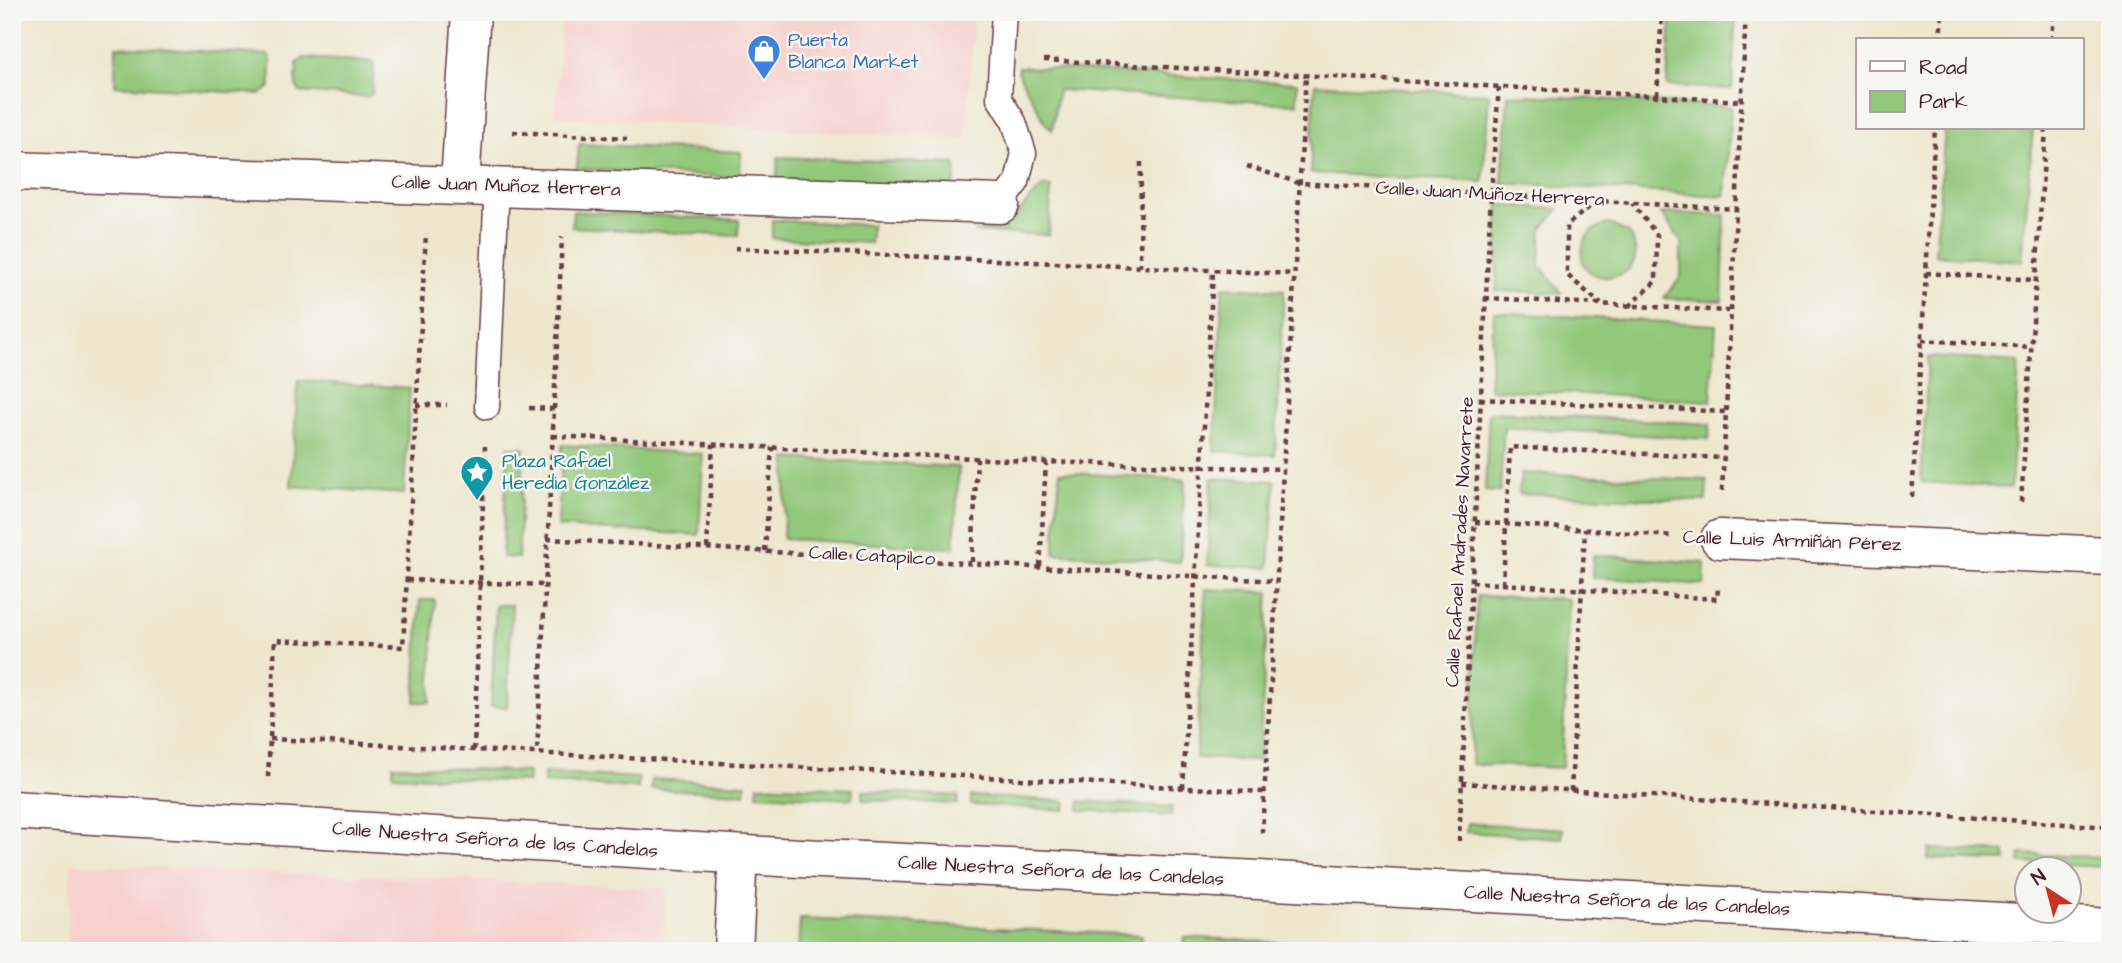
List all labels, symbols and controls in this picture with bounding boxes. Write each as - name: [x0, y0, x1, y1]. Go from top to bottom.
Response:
- place label: Puerta Blanca Market: [788, 27, 919, 76]
- shop icon: Puerta Blanca Market: [745, 32, 783, 81]
- legend: [1856, 38, 2084, 130]
- text: Road: [1919, 53, 1967, 82]
- text: Park: [1919, 87, 1968, 116]
- street label: Calle Juan Muñoz Herrera: [391, 169, 621, 204]
- street label: Calle Juan Muñoz Herrera: [1375, 175, 1605, 213]
- street label: Calle Rafael Andrades Navarrete: [1439, 396, 1481, 688]
- place label: Plaza Rafael Heredia González: [502, 448, 650, 497]
- place icon: Plaza Rafael Heredia González: [458, 453, 496, 502]
- street label: Calle Luis Armiñán Pérez: [1682, 524, 1902, 558]
- street label: Calle Catapilco: [808, 539, 936, 573]
- street label: Calle Nuestra Señora de las Candelas: [331, 815, 659, 865]
- street label: Calle Nuestra Señora de las Candelas: [897, 849, 1225, 893]
- north arrow: [2014, 855, 2084, 925]
- text: N: [2026, 863, 2052, 892]
- street label: Calle Nuestra Señora de las Candelas: [1463, 879, 1791, 923]

